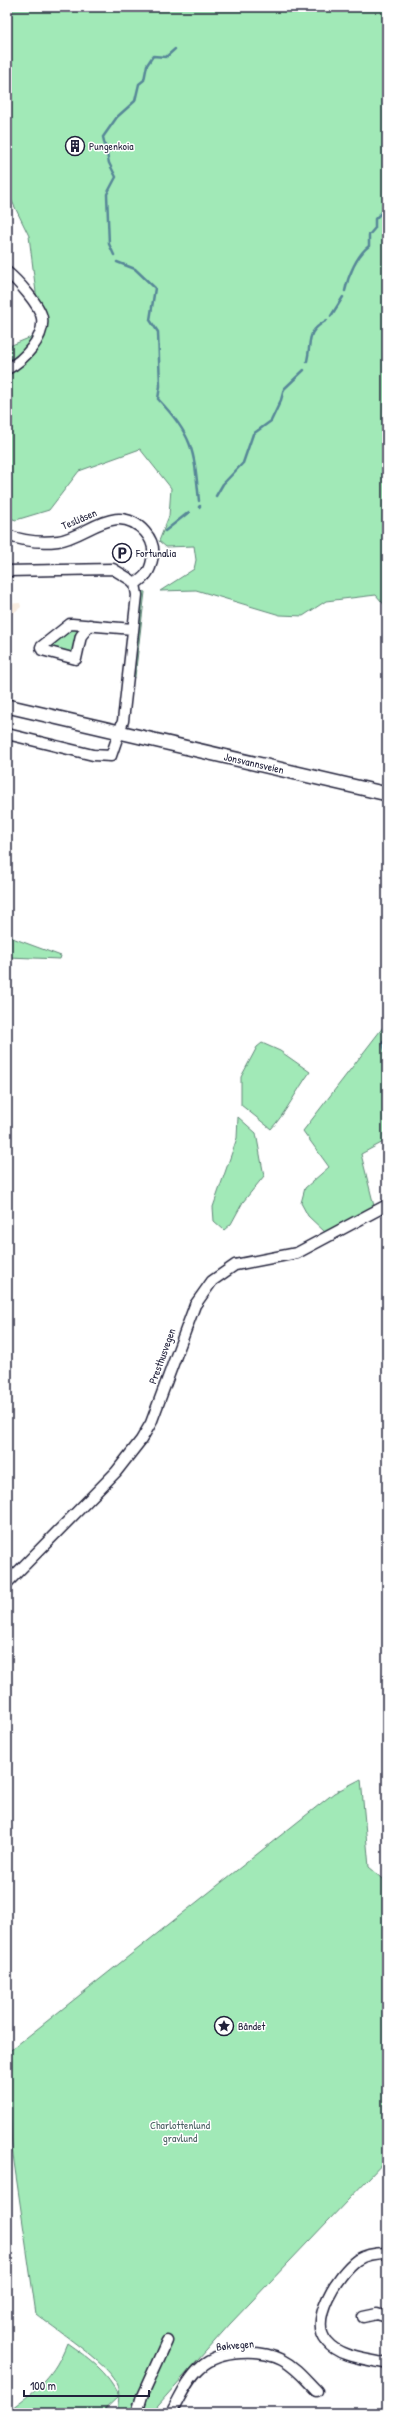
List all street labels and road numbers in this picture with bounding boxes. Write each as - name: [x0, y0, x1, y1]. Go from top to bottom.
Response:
- street label: Tesliåsen: [59, 505, 99, 533]
- street label: Jonsvannsveien: [223, 749, 285, 777]
- street label: Presthusvegen: [145, 1326, 179, 1386]
- street label: Bøkvegen: [216, 2336, 254, 2354]

